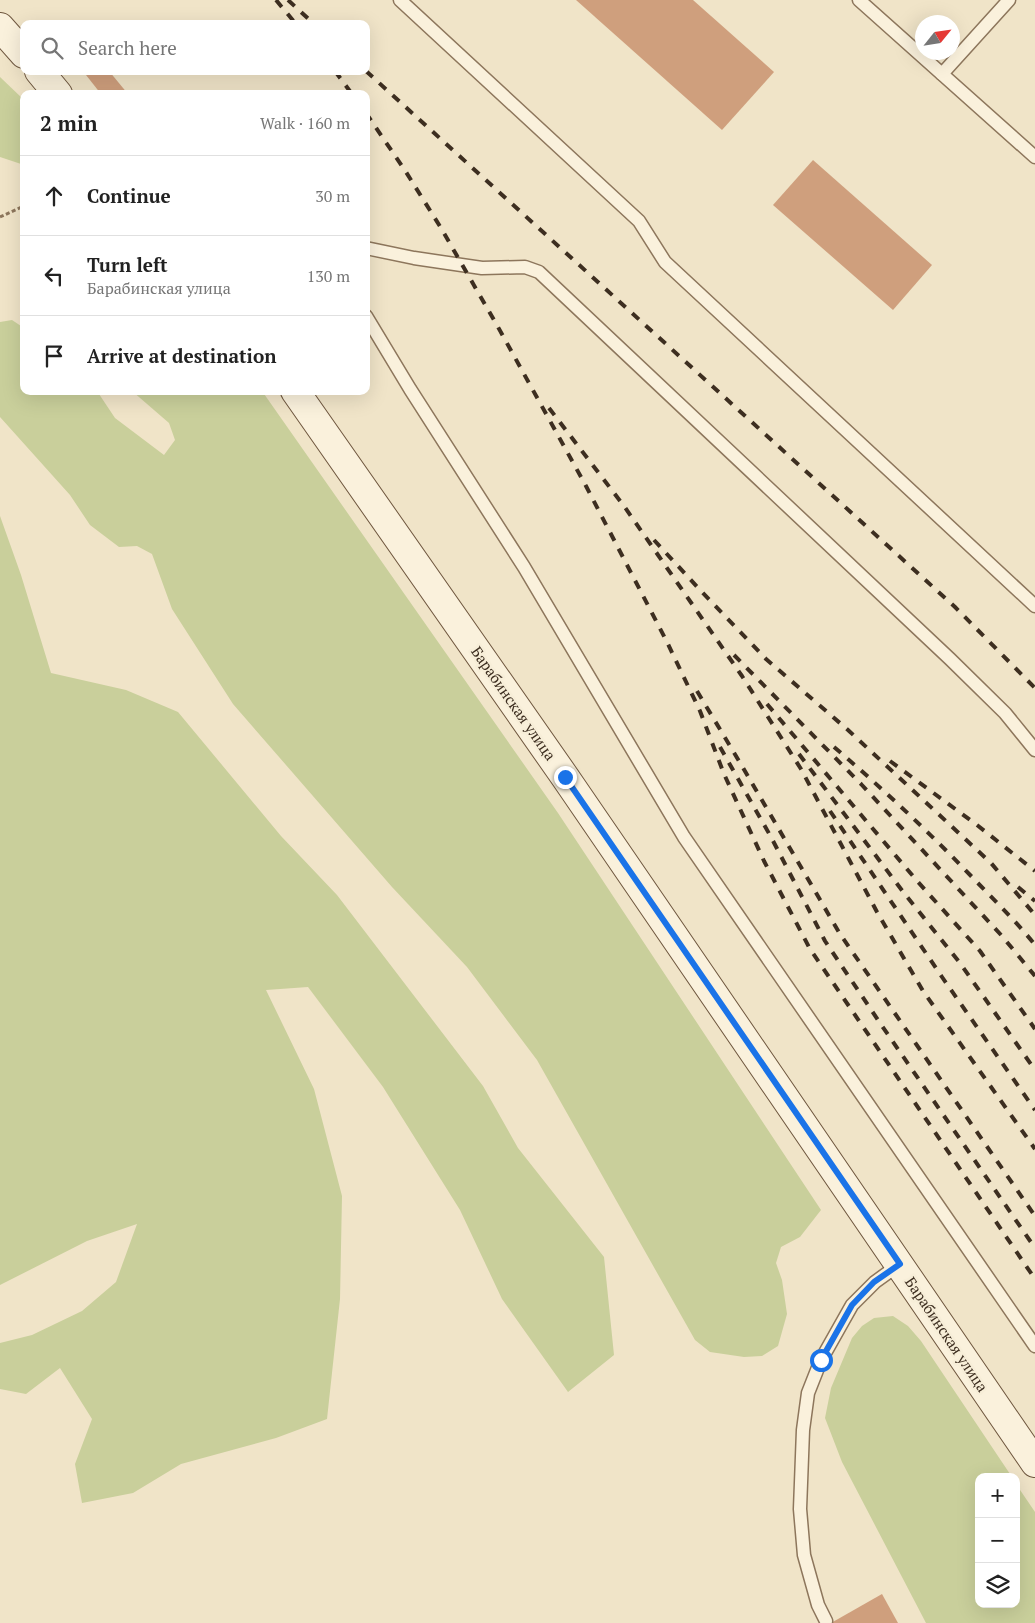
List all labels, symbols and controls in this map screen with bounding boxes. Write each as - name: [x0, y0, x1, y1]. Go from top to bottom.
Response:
- north arrow: [915, 15, 960, 60]
- search box: [20, 20, 370, 75]
- icon: search: [38, 34, 66, 62]
- text: Search here: [78, 35, 177, 60]
- text: 2 min: [40, 109, 97, 137]
- text: Walk · 160 m: [260, 112, 350, 134]
- icon: ahead: [40, 182, 68, 210]
- text: Continue: [87, 183, 171, 208]
- text: 30 m: [315, 185, 350, 207]
- text: Turn left: [87, 252, 168, 277]
- icon: left: [40, 262, 68, 290]
- text: 130 m: [307, 265, 350, 287]
- text: Барабинская улица: [87, 277, 231, 299]
- icon: arrive: [40, 342, 68, 370]
- text: Arrive at destination: [87, 343, 276, 368]
- street label: Барабинская улица: [467, 642, 561, 764]
- route end: [554, 766, 577, 789]
- street label: Барабинская улица: [901, 1273, 993, 1396]
- route start: [810, 1349, 833, 1372]
- map controls: [975, 1473, 1020, 1608]
- button: +: [975, 1473, 1020, 1518]
- button: −: [975, 1518, 1020, 1563]
- button: layers: [975, 1563, 1020, 1608]

